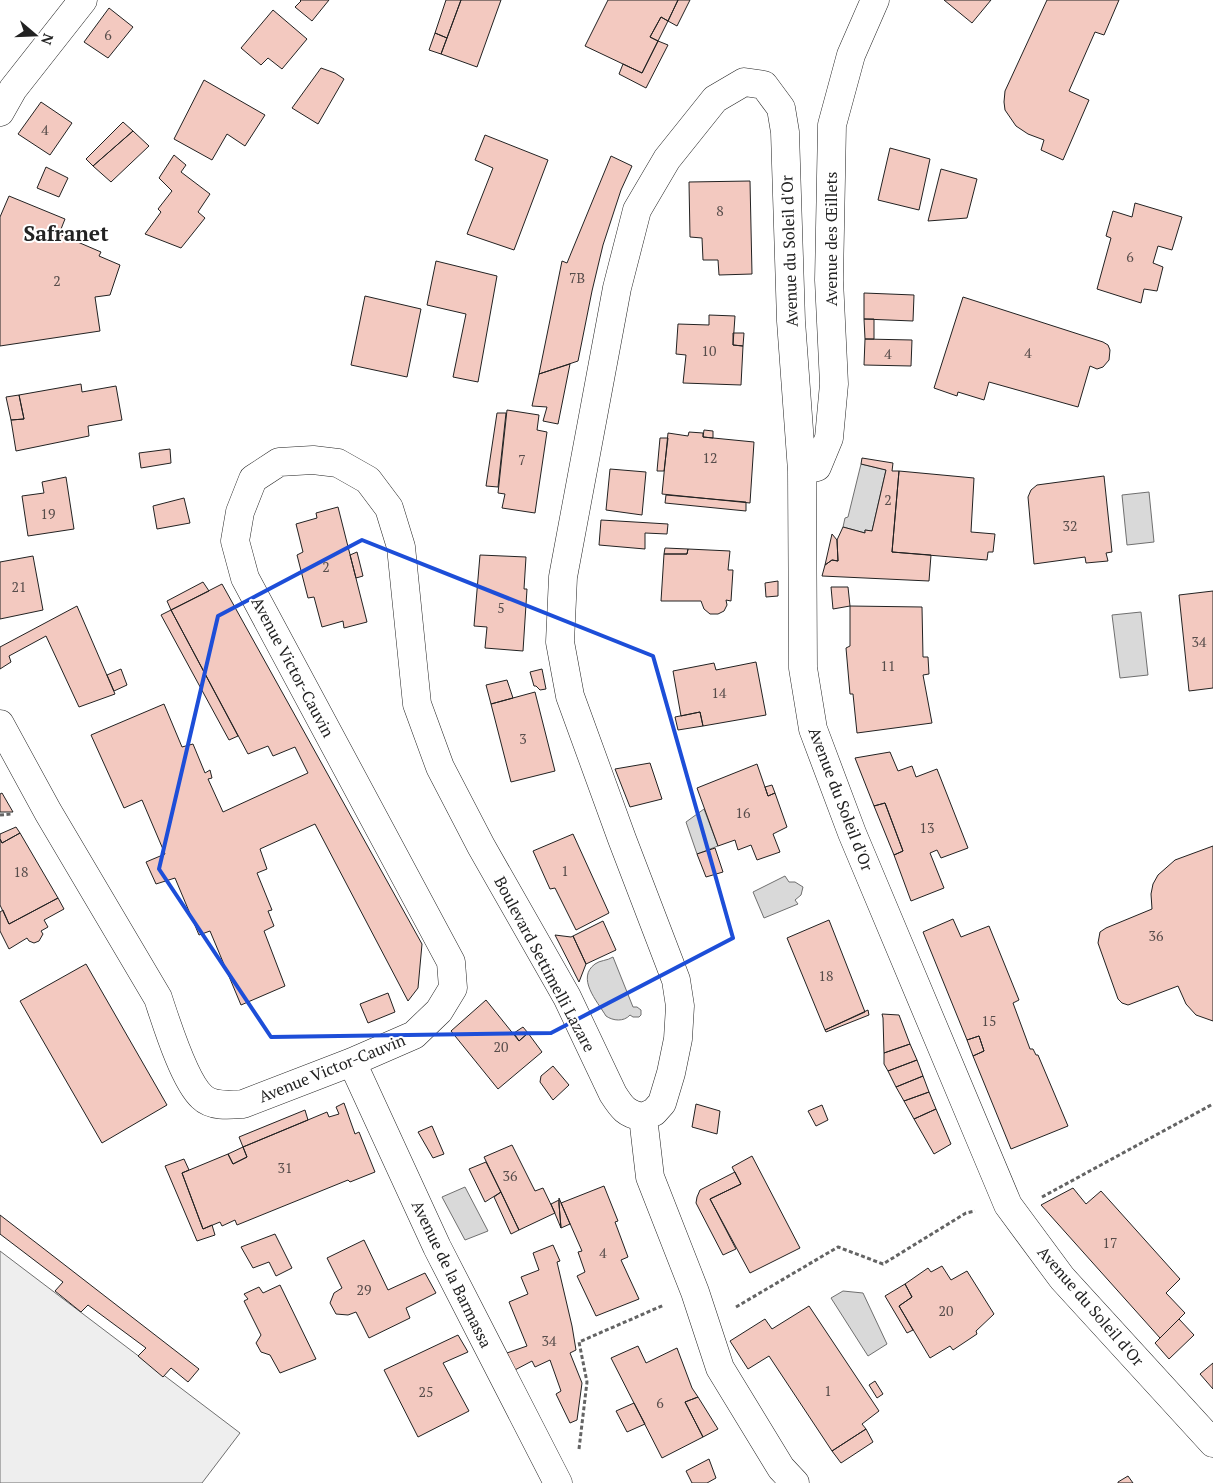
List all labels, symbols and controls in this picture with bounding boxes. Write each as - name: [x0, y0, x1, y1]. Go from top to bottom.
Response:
- north arrow: [10, 10, 60, 60]
- house number: 6: [104, 25, 112, 44]
- text: N: [37, 31, 58, 48]
- house number: 4: [41, 120, 49, 139]
- street label: Avenue des Œillets: [820, 172, 842, 306]
- street label: Avenue du Soleil d'Or: [775, 174, 803, 327]
- house number: 8: [716, 201, 724, 220]
- district label: Safranet: [23, 219, 109, 247]
- house number: 6: [1126, 247, 1134, 266]
- house number: 7B: [569, 268, 585, 287]
- house number: 2: [53, 271, 61, 290]
- house number: 10: [702, 341, 716, 360]
- house number: 4: [1024, 343, 1032, 362]
- house number: 4: [884, 344, 892, 363]
- house number: 12: [703, 448, 717, 467]
- house number: 7: [518, 450, 526, 469]
- house number: 2: [884, 490, 892, 509]
- house number: 19: [41, 504, 55, 523]
- house number: 32: [1063, 516, 1077, 535]
- house number: 2: [322, 557, 330, 576]
- house number: 21: [12, 577, 26, 596]
- street label: Avenue Victor-Cauvin: [247, 593, 340, 742]
- house number: 5: [497, 598, 505, 617]
- house number: 34: [1192, 632, 1207, 651]
- house number: 11: [881, 656, 895, 675]
- house number: 14: [712, 683, 727, 702]
- street label: Avenue du Soleil d'Or: [803, 724, 879, 875]
- house number: 3: [519, 729, 527, 748]
- house number: 16: [736, 803, 751, 822]
- house number: 13: [920, 818, 934, 837]
- house number: 1: [561, 861, 569, 880]
- house number: 18: [14, 862, 28, 881]
- street label: Boulevard Settimelli Lazare: [489, 872, 601, 1056]
- house number: 36: [1149, 926, 1164, 945]
- house number: 18: [819, 966, 833, 985]
- house number: 15: [982, 1011, 996, 1030]
- street label: Avenue Victor-Cauvin: [256, 1028, 409, 1107]
- house number: 20: [494, 1037, 508, 1056]
- house number: 31: [278, 1158, 292, 1177]
- house number: 36: [503, 1166, 518, 1185]
- street label: Avenue de la Barmassa: [407, 1196, 497, 1352]
- house number: 17: [1103, 1233, 1117, 1252]
- street label: Avenue du Soleil d'Or: [1033, 1241, 1150, 1371]
- house number: 4: [599, 1243, 607, 1262]
- house number: 29: [357, 1280, 371, 1299]
- house number: 20: [939, 1301, 953, 1320]
- house number: 34: [542, 1331, 557, 1350]
- house number: 1: [824, 1381, 832, 1400]
- house number: 25: [419, 1382, 433, 1401]
- house number: 6: [656, 1393, 664, 1412]

